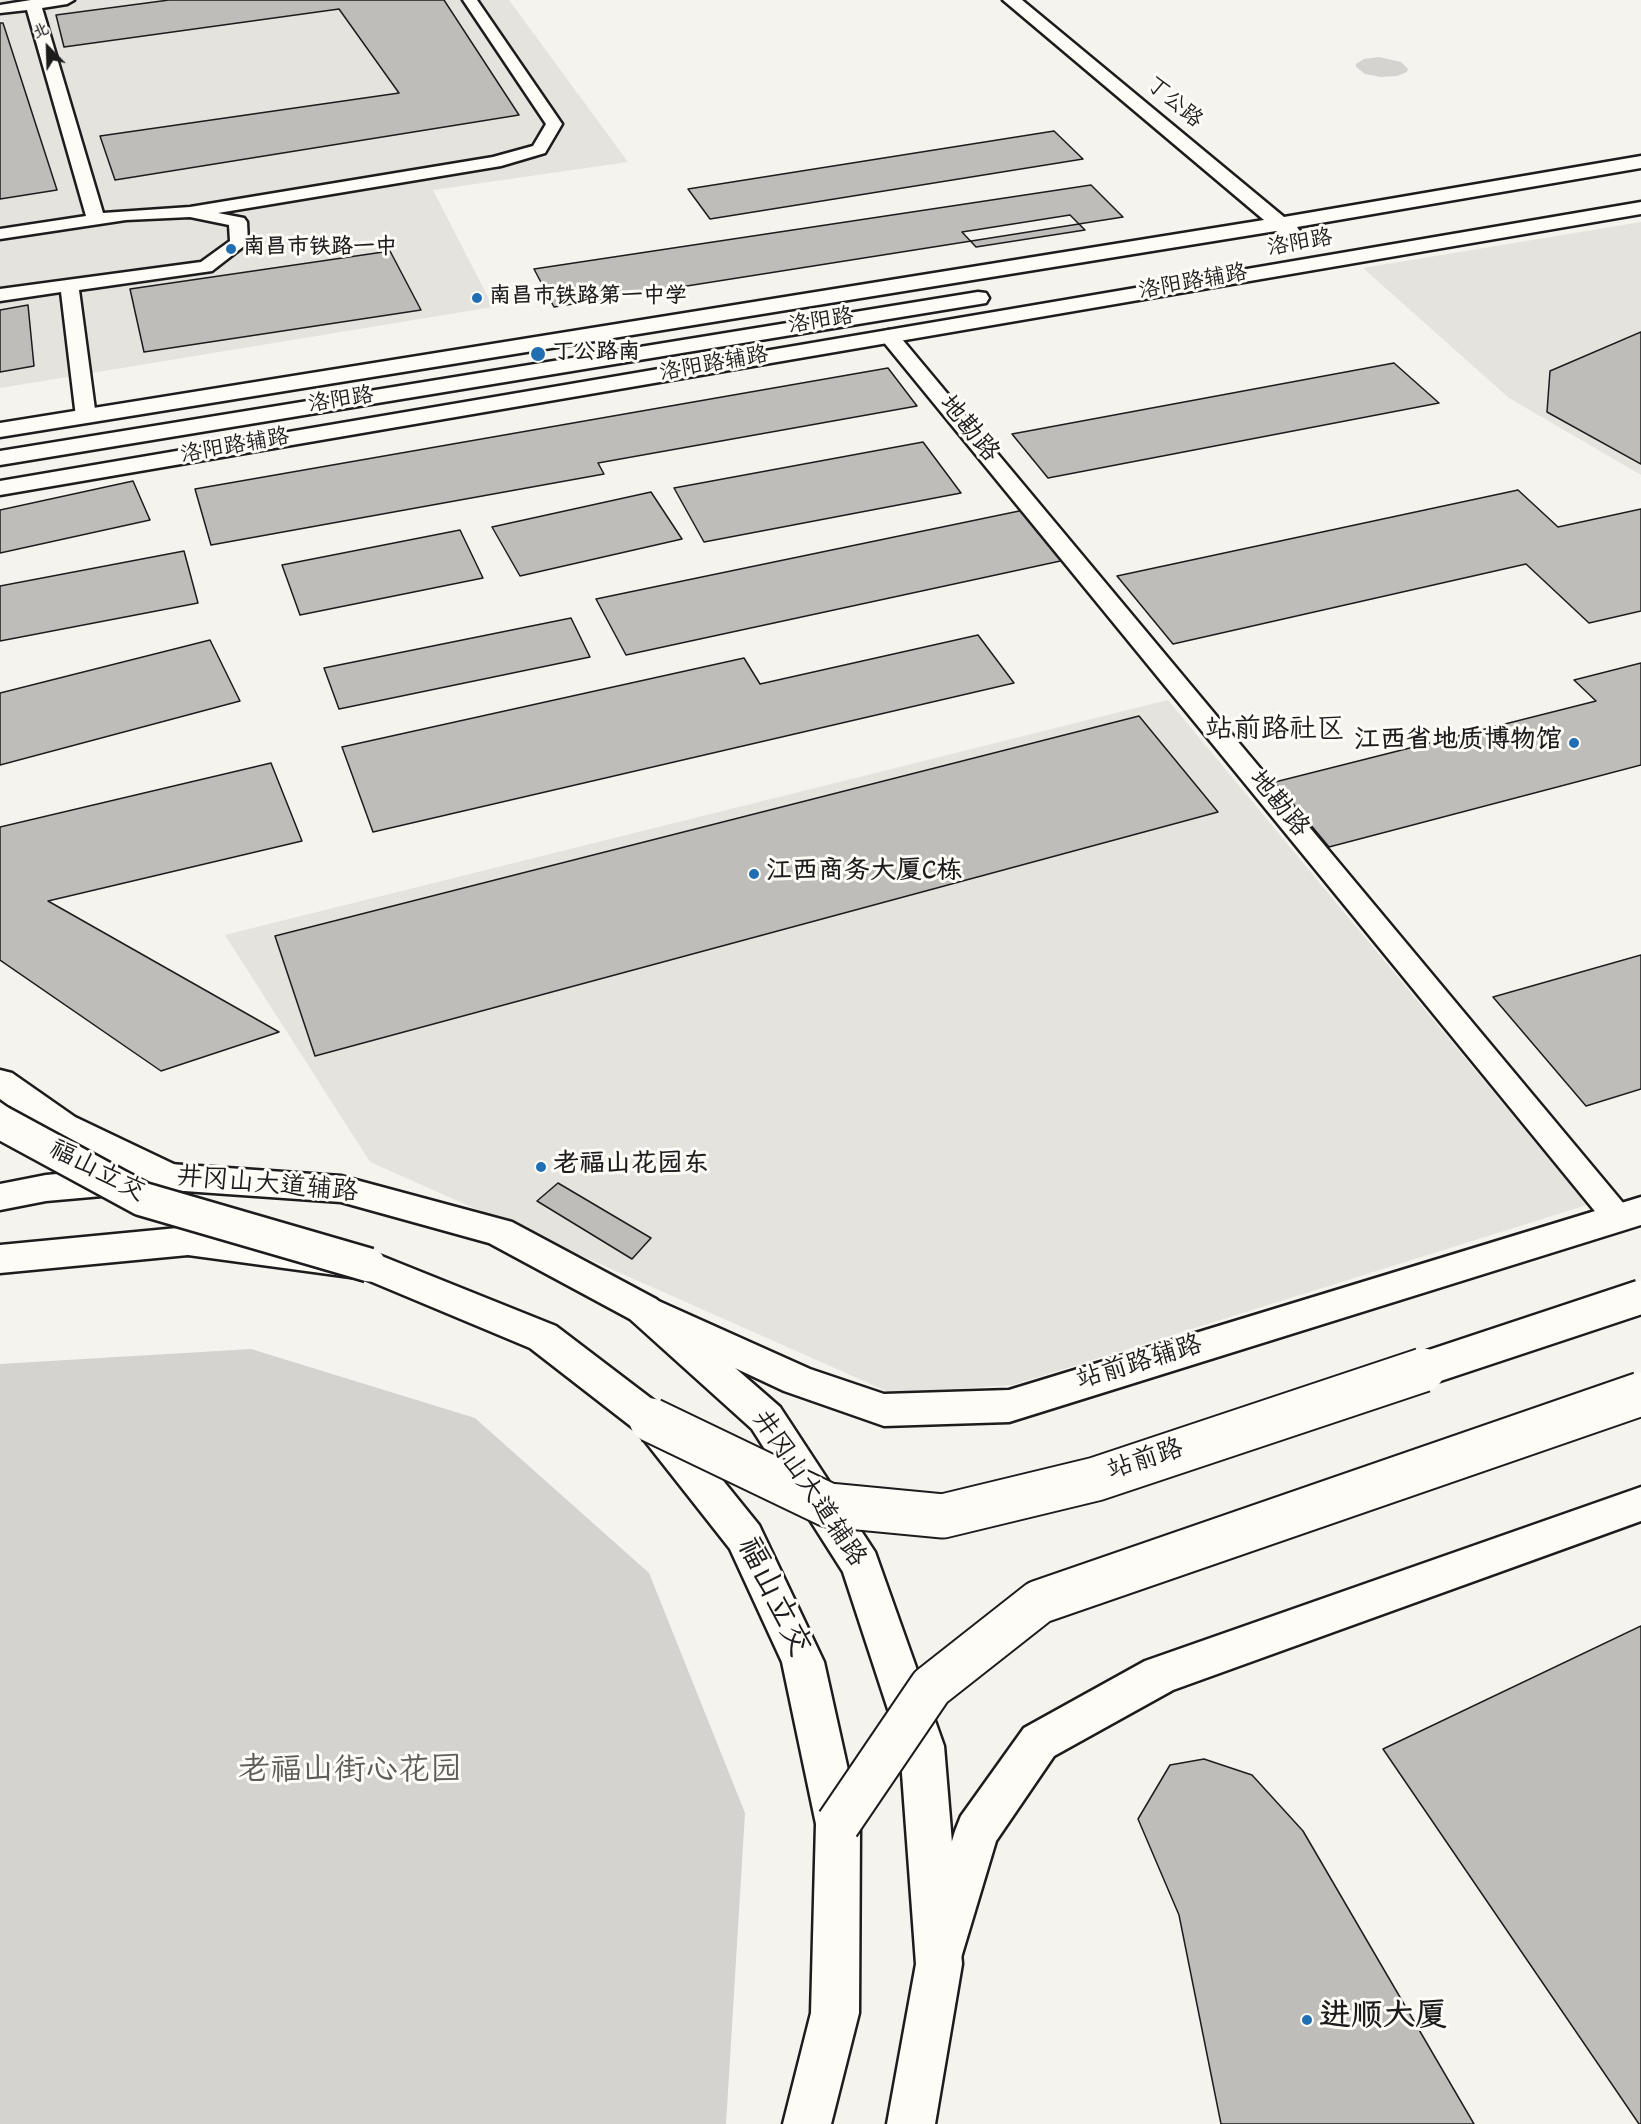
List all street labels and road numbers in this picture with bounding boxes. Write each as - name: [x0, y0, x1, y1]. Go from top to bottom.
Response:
- street label: 丁公路: [1139, 73, 1207, 135]
- street label: 洛阳路: [1265, 226, 1335, 264]
- street label: 洛阳路辅路: [1137, 261, 1249, 307]
- street label: 洛阳路: [786, 305, 856, 341]
- street label: 洛阳路辅路: [658, 343, 770, 389]
- street label: 洛阳路: [306, 384, 376, 420]
- street label: 地勘路: [930, 390, 1004, 470]
- street label: 洛阳路辅路: [179, 425, 291, 471]
- street label: 地勘路: [1240, 765, 1314, 845]
- street label: 福山立交: [43, 1135, 149, 1211]
- street label: 井冈山大道辅路: [175, 1164, 359, 1210]
- street label: 站前路辅路: [1073, 1331, 1207, 1399]
- street label: 井冈山大道辅路: [743, 1406, 871, 1574]
- street label: 站前路: [1104, 1435, 1188, 1489]
- street label: 福山立交: [726, 1532, 816, 1664]

